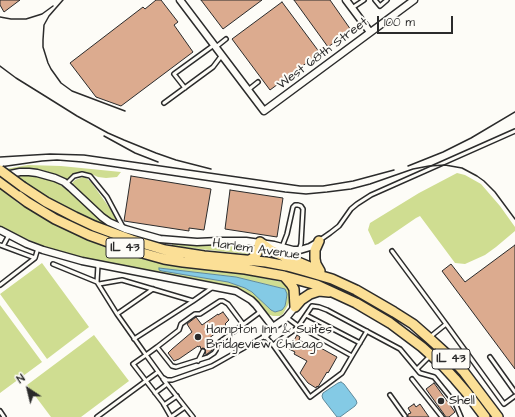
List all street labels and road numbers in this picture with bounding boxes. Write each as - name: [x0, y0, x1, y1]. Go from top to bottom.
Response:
- street label: West 68th Street: [274, 15, 372, 93]
- street label: Harlem Avenue: [211, 236, 301, 264]
- road number: IL 43: [106, 238, 144, 258]
- road number: IL 43: [432, 349, 470, 369]

